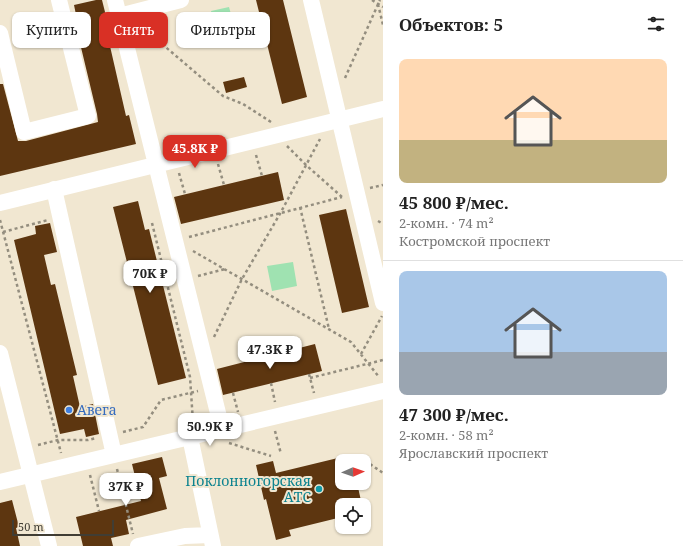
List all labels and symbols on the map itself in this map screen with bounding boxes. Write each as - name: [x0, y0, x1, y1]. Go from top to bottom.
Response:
- pin: 45.8K ₽: [158, 135, 232, 169]
- pin: 70K ₽: [122, 260, 178, 294]
- pin: 47.3K ₽: [233, 336, 307, 370]
- place label: Авега: [77, 400, 117, 419]
- marker: Авега: [64, 405, 74, 415]
- pin: 50.9K ₽: [173, 413, 247, 447]
- north arrow: [335, 454, 371, 490]
- place label: Поклонногорская АТС: [185, 471, 311, 506]
- pin: 37K ₽: [98, 473, 154, 507]
- marker: Поклонногорская АТС: [314, 484, 324, 494]
- scale bar: [12, 518, 114, 537]

